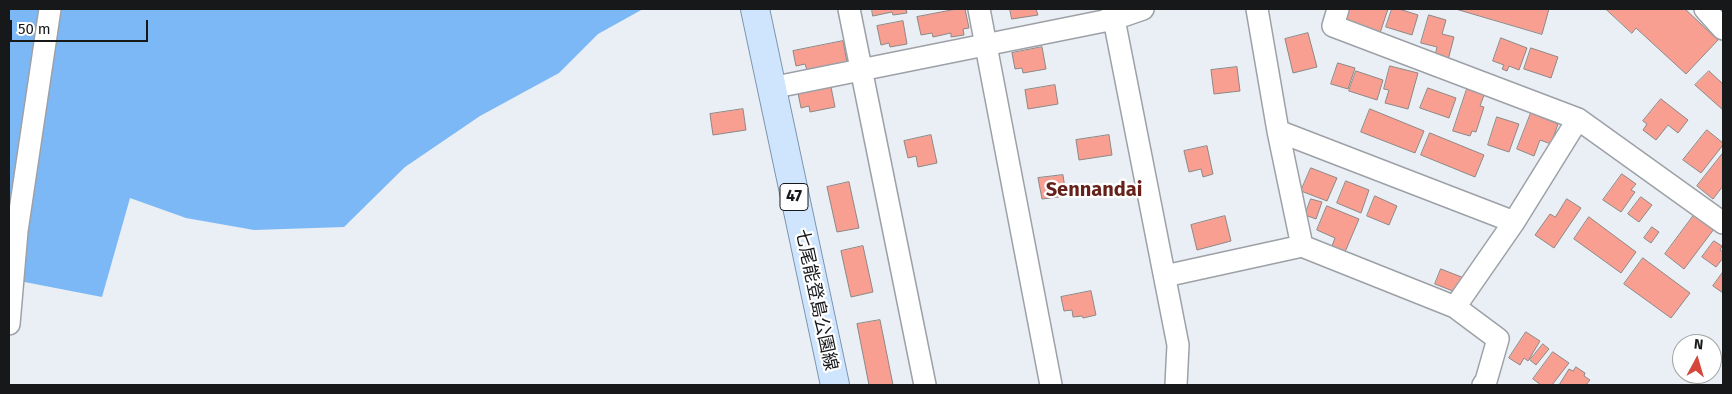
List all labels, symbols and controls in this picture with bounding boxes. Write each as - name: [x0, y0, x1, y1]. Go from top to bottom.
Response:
- scale bar: [12, 10, 150, 42]
- text: 50 m: [18, 20, 51, 38]
- district label: Sennandai: [1046, 178, 1142, 202]
- road number: 47: [780, 183, 808, 210]
- street label: 七尾能登島公園線: [790, 227, 842, 373]
- north arrow: [1672, 334, 1722, 384]
- text: N: [1693, 336, 1704, 354]

